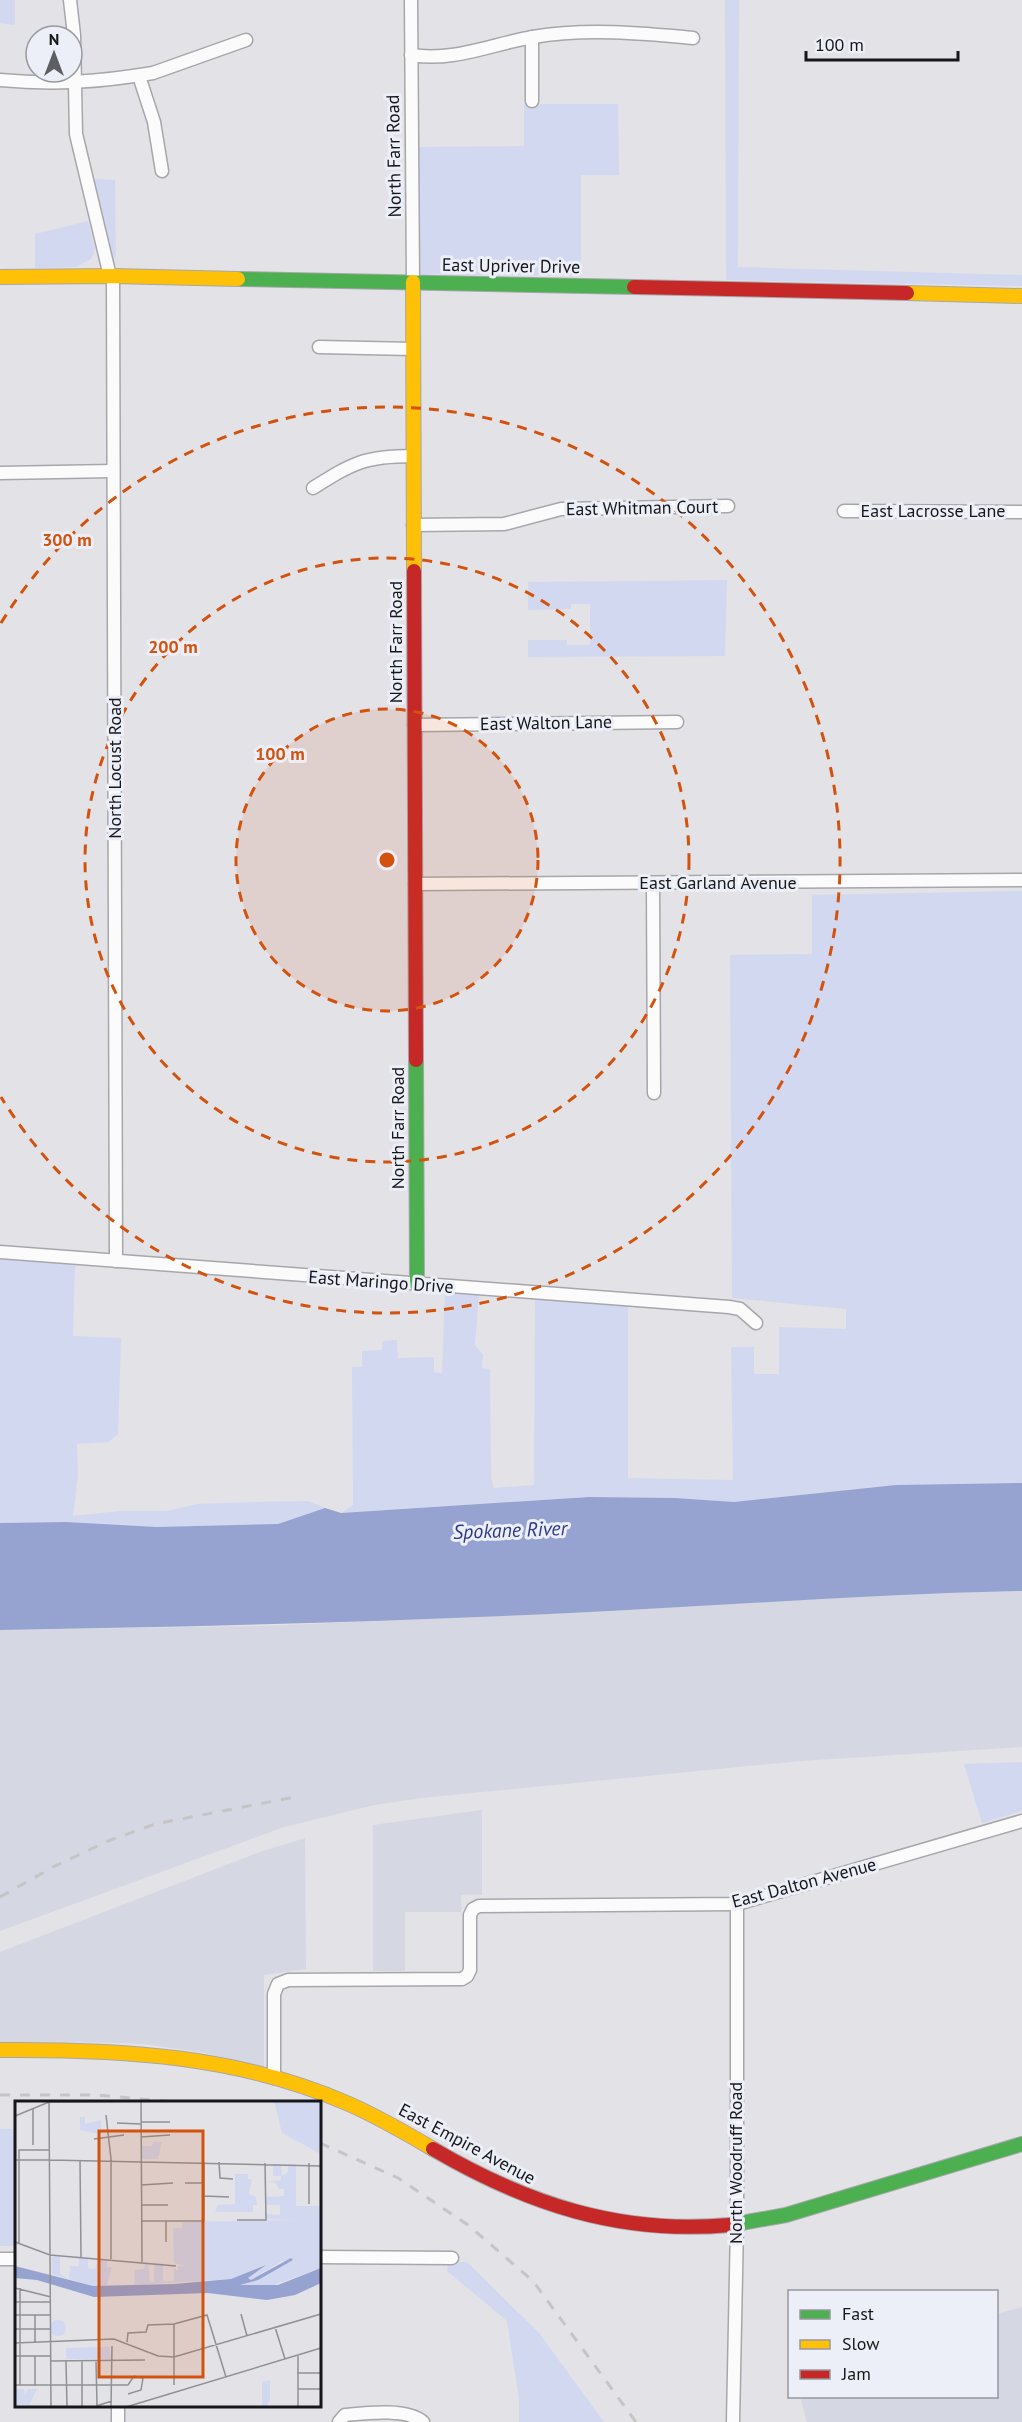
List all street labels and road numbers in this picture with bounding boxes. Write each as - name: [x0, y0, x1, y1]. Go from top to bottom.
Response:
- street label: North Farr Road: [381, 95, 406, 217]
- street label: East Upriver Drive: [442, 253, 580, 278]
- street label: East Whitman Court: [566, 495, 718, 520]
- street label: East Lacrosse Lane: [861, 499, 1005, 522]
- street label: North Farr Road: [384, 581, 407, 703]
- street label: North Locust Road: [103, 697, 126, 839]
- street label: East Walton Lane: [480, 710, 612, 735]
- street label: East Garland Avenue: [639, 871, 797, 894]
- street label: North Farr Road: [386, 1067, 409, 1189]
- street label: East Maringo Drive: [308, 1265, 454, 1298]
- street label: East Dalton Avenue: [729, 1852, 879, 1913]
- street label: North Woodruff Road: [724, 2082, 747, 2244]
- street label: East Empire Avenue: [395, 2098, 540, 2189]

